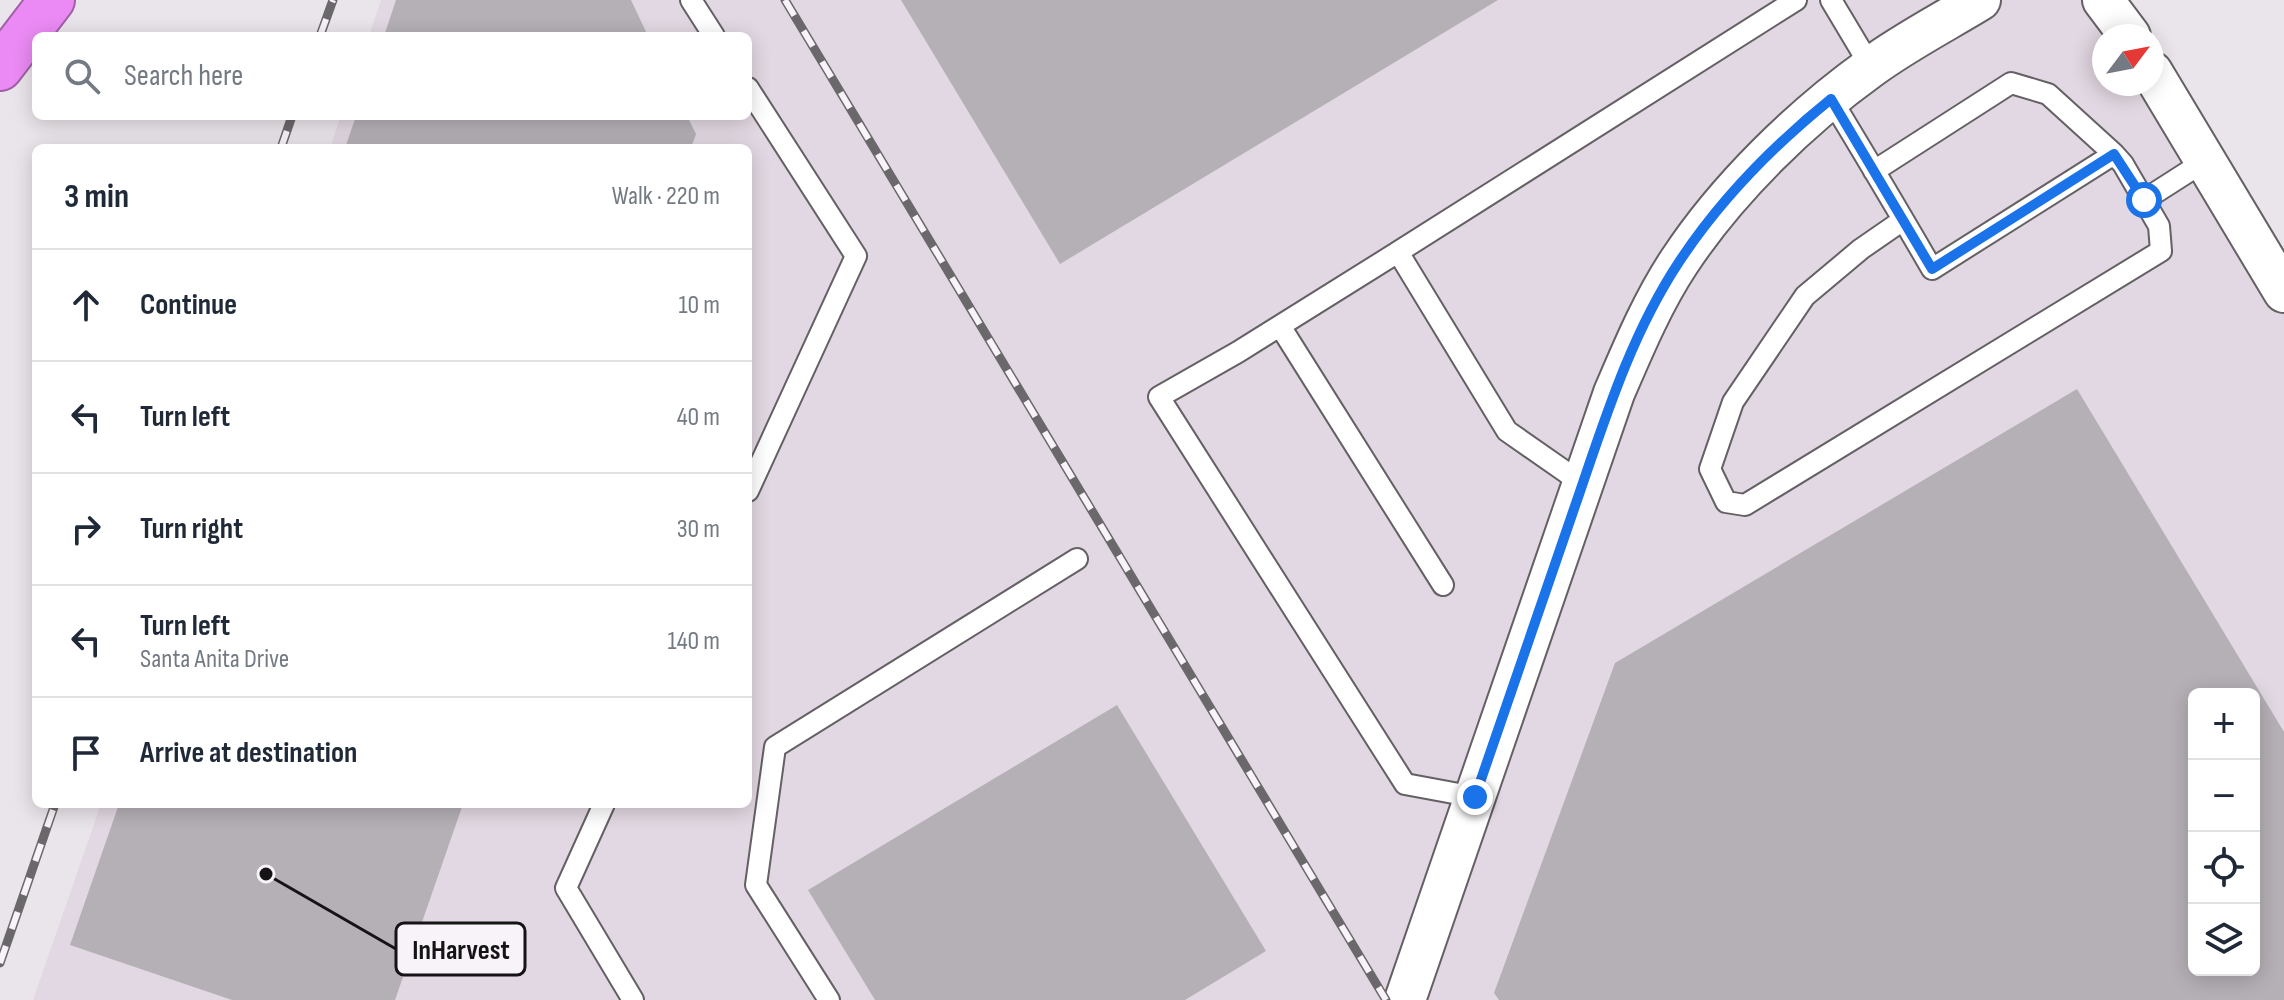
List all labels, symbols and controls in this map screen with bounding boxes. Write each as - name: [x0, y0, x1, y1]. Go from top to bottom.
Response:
- north arrow: [2092, 24, 2164, 96]
- search box: [32, 32, 752, 120]
- icon: search: [60, 54, 104, 98]
- text: Search here: [124, 58, 243, 94]
- text: 3 min: [64, 176, 129, 217]
- text: Walk · 220 m: [612, 181, 720, 212]
- route start: [2126, 182, 2162, 218]
- icon: ahead: [64, 283, 108, 327]
- text: Continue: [140, 287, 237, 323]
- text: 10 m: [678, 290, 720, 321]
- icon: left: [64, 395, 108, 439]
- text: Turn left: [140, 399, 230, 435]
- text: 40 m: [677, 402, 720, 433]
- icon: right: [64, 507, 108, 551]
- text: Turn right: [140, 511, 243, 547]
- text: 30 m: [677, 514, 720, 545]
- text: Turn left: [140, 608, 230, 644]
- icon: left: [64, 619, 108, 663]
- text: 140 m: [668, 626, 720, 657]
- text: Santa Anita Drive: [140, 644, 289, 675]
- map controls: [2188, 688, 2260, 976]
- button: +: [2188, 688, 2260, 760]
- icon: arrive: [64, 731, 108, 775]
- text: Arrive at destination: [140, 735, 357, 771]
- button: −: [2188, 760, 2260, 832]
- route end: [1457, 779, 1493, 815]
- button: locate: [2188, 832, 2260, 904]
- button: layers: [2188, 904, 2260, 976]
- callout: InHarvest: [396, 923, 525, 975]
- text: InHarvest: [412, 934, 510, 967]

